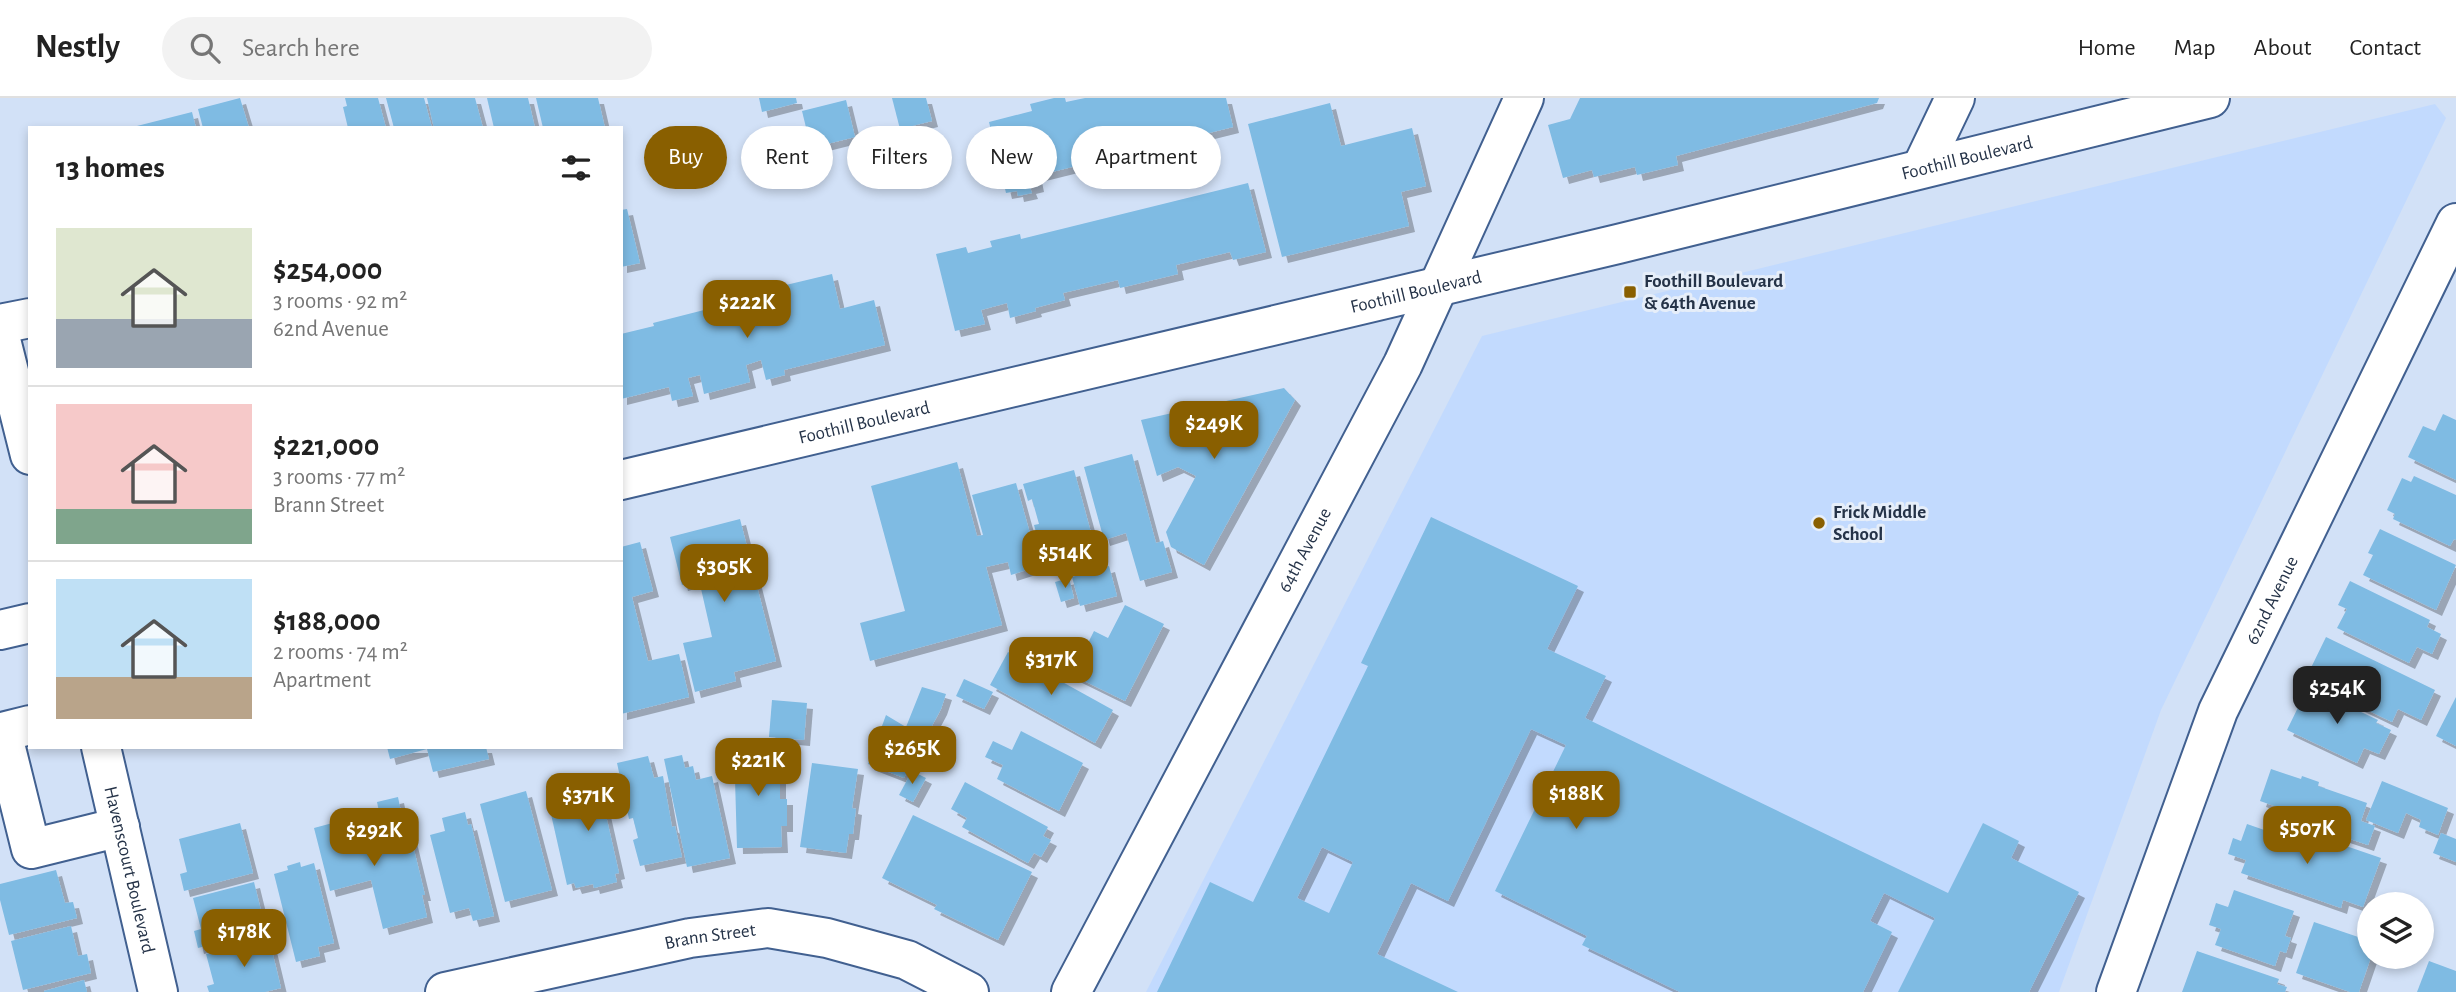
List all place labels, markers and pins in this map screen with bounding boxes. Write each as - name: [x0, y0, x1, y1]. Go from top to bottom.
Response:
- place label: Foothill Boulevard & 64th Avenue: [1644, 272, 1783, 313]
- pin: $222K: [698, 280, 796, 340]
- marker: Foothill Boulevard & 64th Avenue: [1622, 284, 1638, 300]
- pin: $249K: [1165, 402, 1263, 461]
- place label: Frick Middle School: [1833, 503, 1926, 544]
- marker: Frick Middle School: [1811, 515, 1827, 531]
- pin: $514K: [1016, 531, 1114, 590]
- pin: $305K: [675, 545, 773, 604]
- pin: $317K: [1002, 638, 1100, 697]
- pin: $254K: [2288, 666, 2386, 726]
- pin: $265K: [863, 726, 961, 786]
- pin: $221K: [709, 738, 807, 798]
- pin: $188K: [1527, 772, 1625, 831]
- pin: $371K: [539, 774, 637, 833]
- pin: $507K: [2258, 806, 2356, 866]
- pin: $292K: [325, 808, 423, 868]
- pin: $178K: [195, 910, 293, 969]

